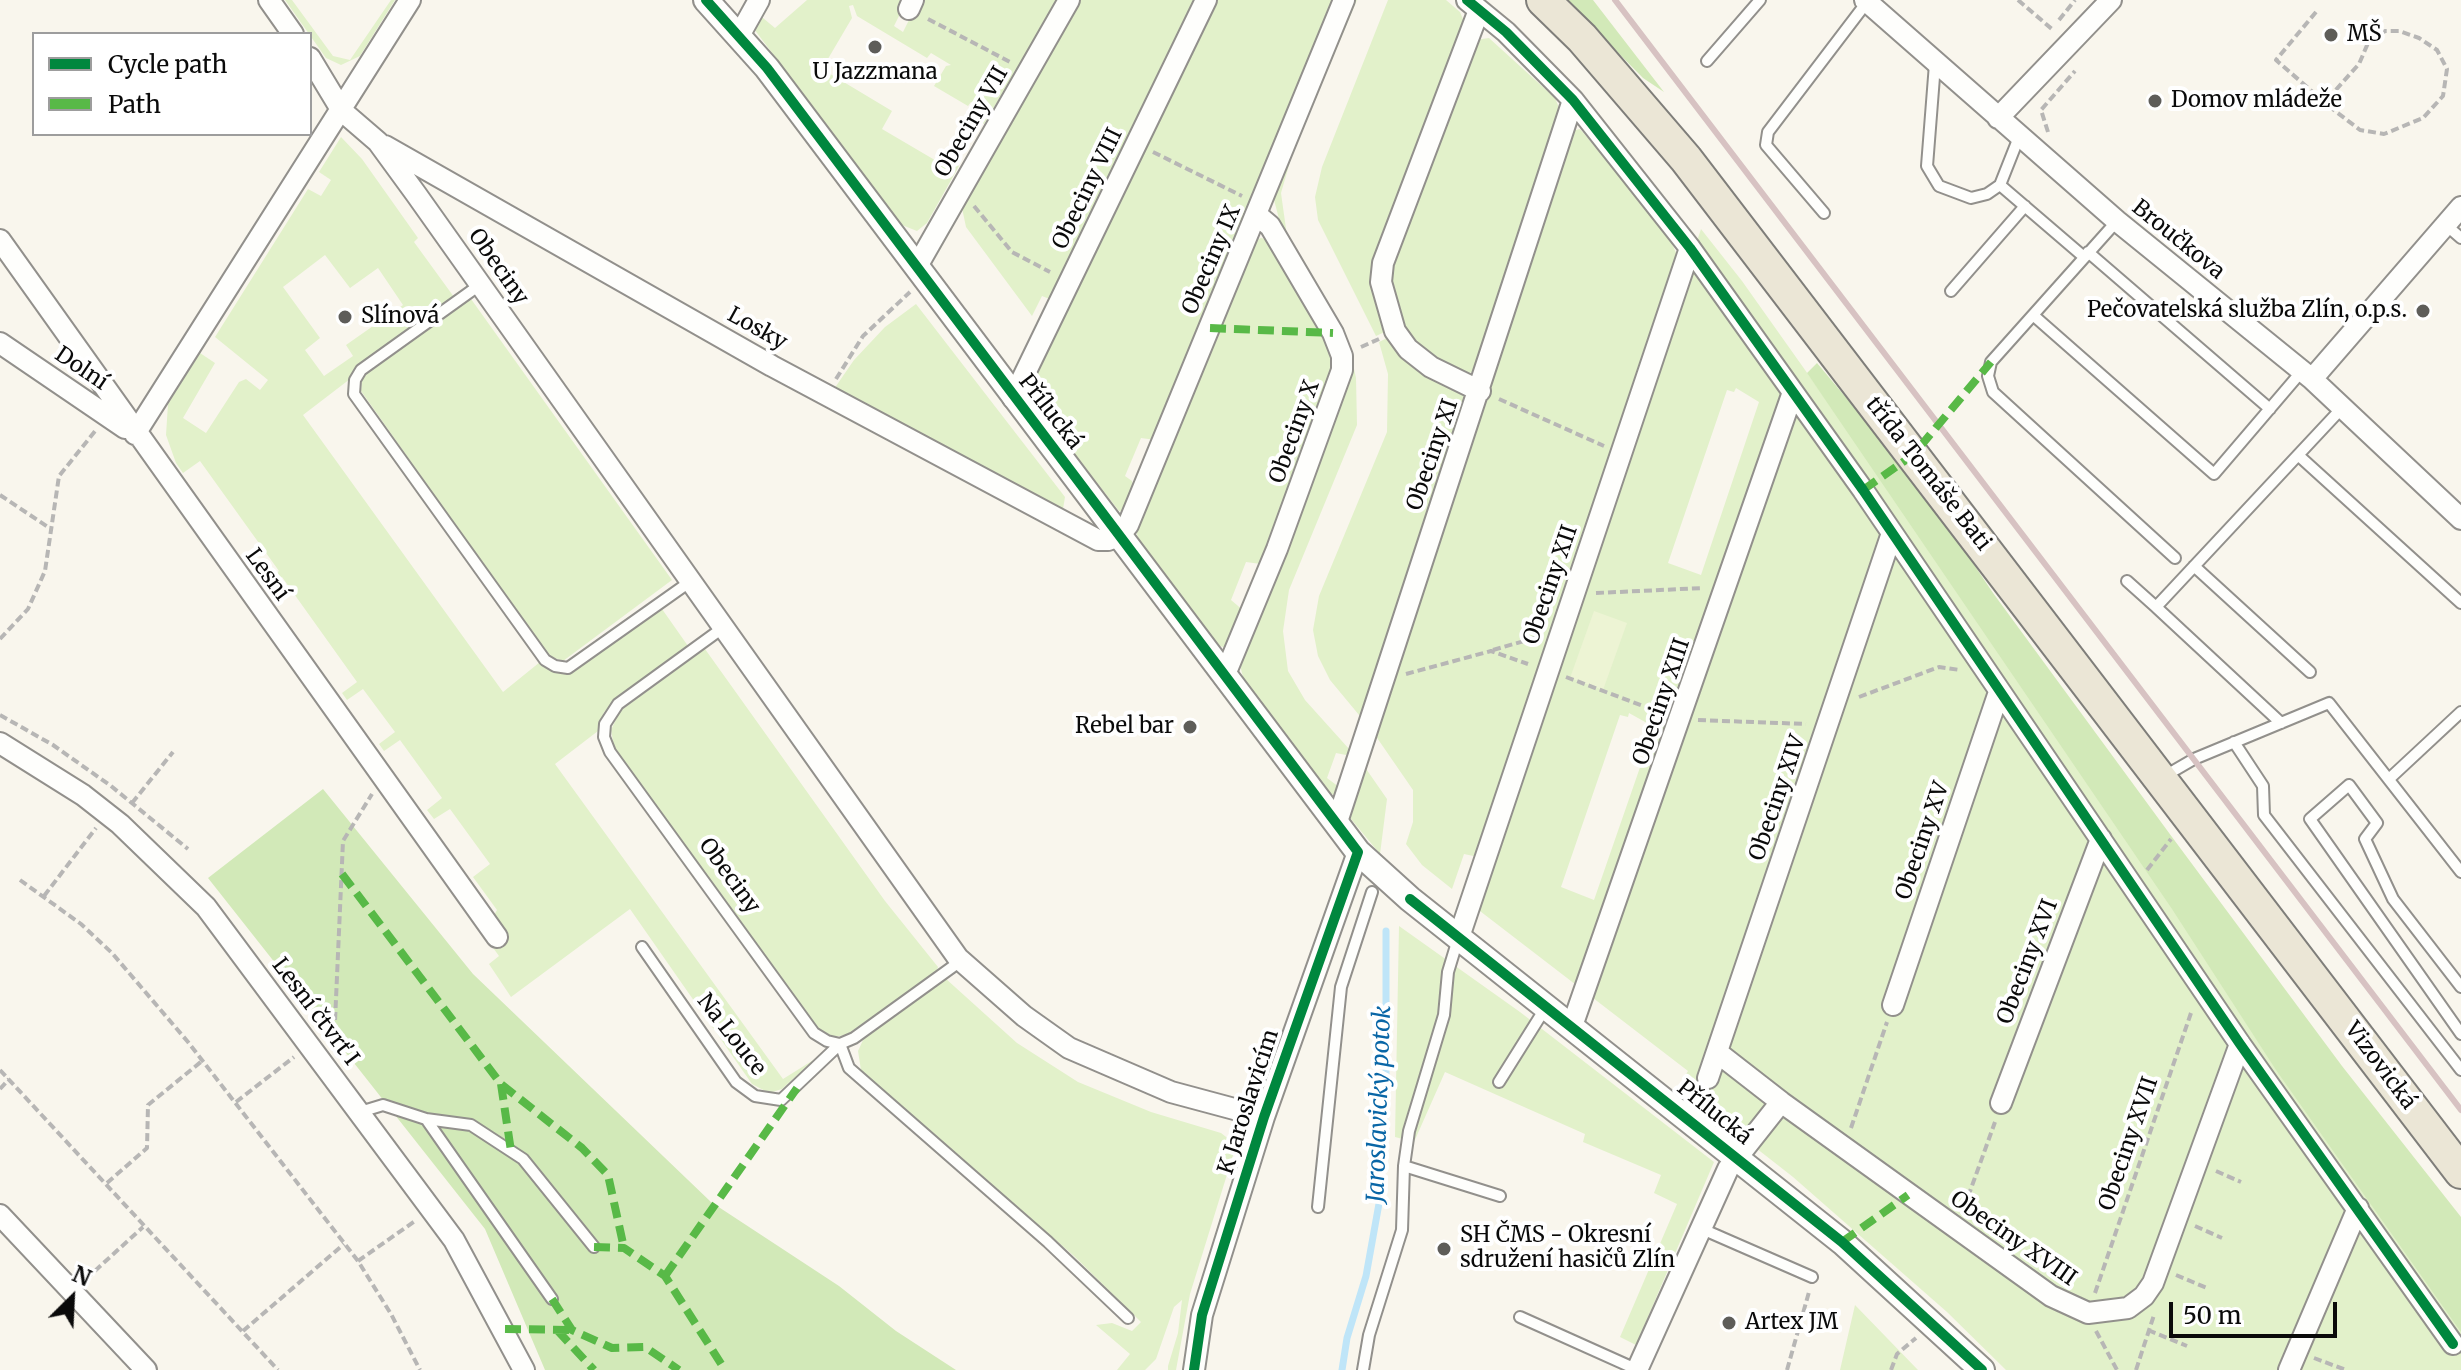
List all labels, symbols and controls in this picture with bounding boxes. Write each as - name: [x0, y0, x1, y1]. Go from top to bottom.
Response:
- place label: MŠ: [2347, 22, 2382, 48]
- marker: MŠ: [2322, 26, 2340, 44]
- legend: [32, 32, 312, 136]
- marker: U Jazzmana: [866, 38, 884, 56]
- text: Cycle path: [108, 49, 227, 80]
- place label: U Jazzmana: [812, 60, 938, 86]
- street label: Obeciny VII: [930, 62, 1014, 182]
- place label: Domov mládeže: [2171, 88, 2342, 114]
- text: Path: [108, 89, 161, 120]
- marker: Domov mládeže: [2146, 92, 2164, 110]
- street label: Obeciny VIII: [1047, 124, 1129, 254]
- street label: Broučkova: [2126, 195, 2230, 285]
- street label: Obeciny IX: [1177, 201, 1247, 319]
- street label: Obeciny: [462, 224, 534, 310]
- place label: Pečovatelská služba Zlín, o.p.s.: [2087, 298, 2407, 324]
- street label: Losky: [723, 302, 791, 356]
- marker: Pečovatelská služba Zlín, o.p.s.: [2414, 302, 2432, 320]
- place label: Slínová: [361, 304, 439, 330]
- marker: Slínová: [336, 308, 354, 326]
- street label: Dolní: [49, 342, 113, 396]
- street label: Přílucká: [1012, 369, 1088, 455]
- street label: Obeciny X: [1264, 377, 1326, 487]
- street label: třída Tomáše Bati: [1860, 392, 1996, 556]
- street label: Obeciny XI: [1402, 396, 1464, 514]
- street label: Obeciny XII: [1518, 522, 1584, 648]
- street label: Lesní: [239, 544, 295, 606]
- street label: Obeciny XIII: [1628, 635, 1696, 769]
- place label: Rebel bar: [1075, 714, 1174, 740]
- marker: Rebel bar: [1181, 718, 1199, 736]
- street label: Obeciny XIV: [1744, 732, 1812, 864]
- street label: Obeciny XV: [1891, 779, 1955, 903]
- street label: Obeciny: [693, 833, 765, 919]
- street label: Obeciny XVI: [1992, 896, 2064, 1028]
- street label: Lesní čtvrť I: [266, 953, 364, 1071]
- street label: Na Louce: [691, 989, 771, 1081]
- water label: Jaroslavický potok: [1362, 1005, 1398, 1203]
- street label: Vizovická: [2339, 1017, 2421, 1115]
- street label: K Jaroslavicím: [1213, 1026, 1285, 1178]
- street label: Obeciny XVII: [2094, 1074, 2164, 1214]
- street label: Přílucká: [1671, 1075, 1757, 1151]
- street label: Obeciny XVIII: [1945, 1186, 2081, 1292]
- place label: SH ČMS - Okresní sdružení hasičů Zlín: [1460, 1223, 1675, 1274]
- marker: SH ČMS - Okresní sdružení hasičů Zlín: [1435, 1240, 1453, 1258]
- north arrow: [32, 1258, 112, 1338]
- text: N: [68, 1260, 95, 1292]
- scale bar: [2173, 1286, 2341, 1336]
- text: 50 m: [2183, 1300, 2242, 1331]
- place label: Artex JM: [1745, 1310, 1838, 1336]
- marker: Artex JM: [1720, 1314, 1738, 1332]

